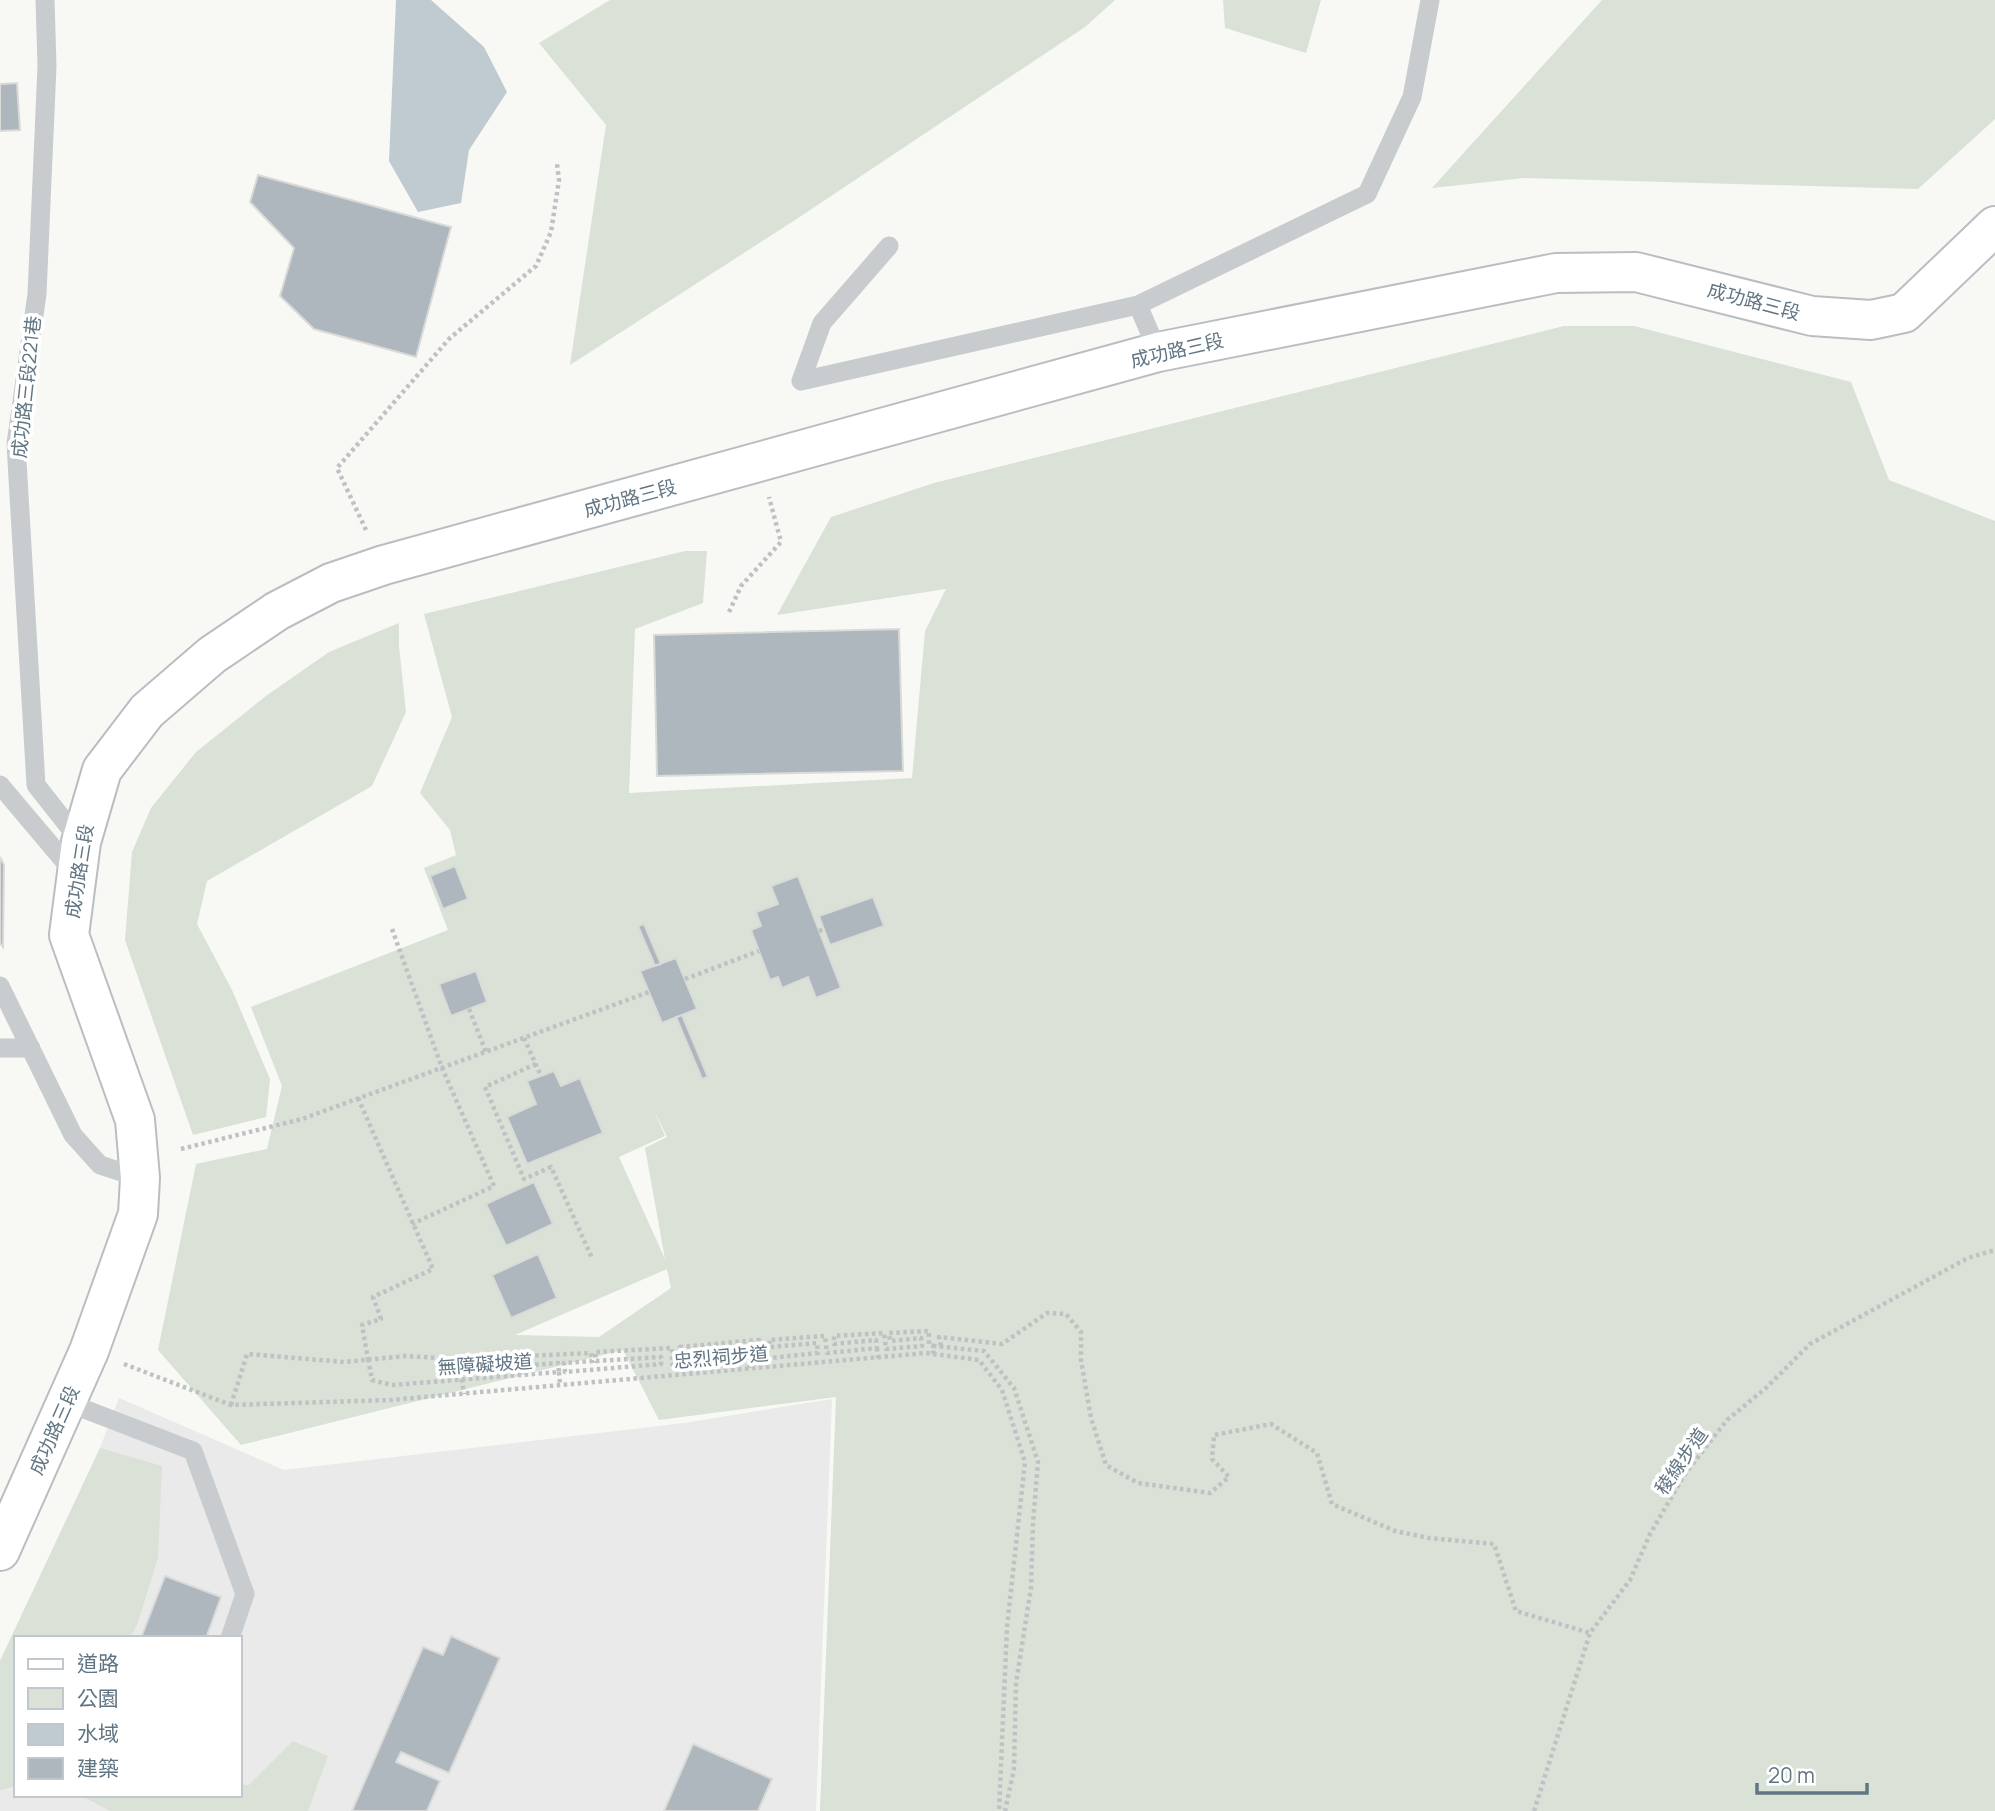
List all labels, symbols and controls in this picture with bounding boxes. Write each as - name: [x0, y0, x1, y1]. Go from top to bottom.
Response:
- street label: 成功路三段: [1705, 276, 1803, 326]
- street label: 成功路三段221巷: [6, 314, 46, 460]
- street label: 成功路三段: [1128, 327, 1226, 373]
- street label: 成功路三段: [581, 473, 679, 523]
- street label: 成功路三段: [59, 822, 99, 920]
- street label: 忠烈祠步道: [673, 1340, 769, 1374]
- street label: 無障礙坡道: [437, 1348, 533, 1380]
- street label: 成功路三段: [23, 1381, 85, 1479]
- street label: 稜線步道: [1649, 1422, 1713, 1500]
- legend: [14, 1636, 242, 1797]
- text: 道路: [77, 1649, 119, 1677]
- text: 公園: [77, 1684, 119, 1712]
- text: 水域: [77, 1719, 119, 1747]
- scale bar: [1757, 1752, 1867, 1796]
- text: 建築: [77, 1754, 119, 1782]
- text: 20 m: [1768, 1761, 1815, 1789]

